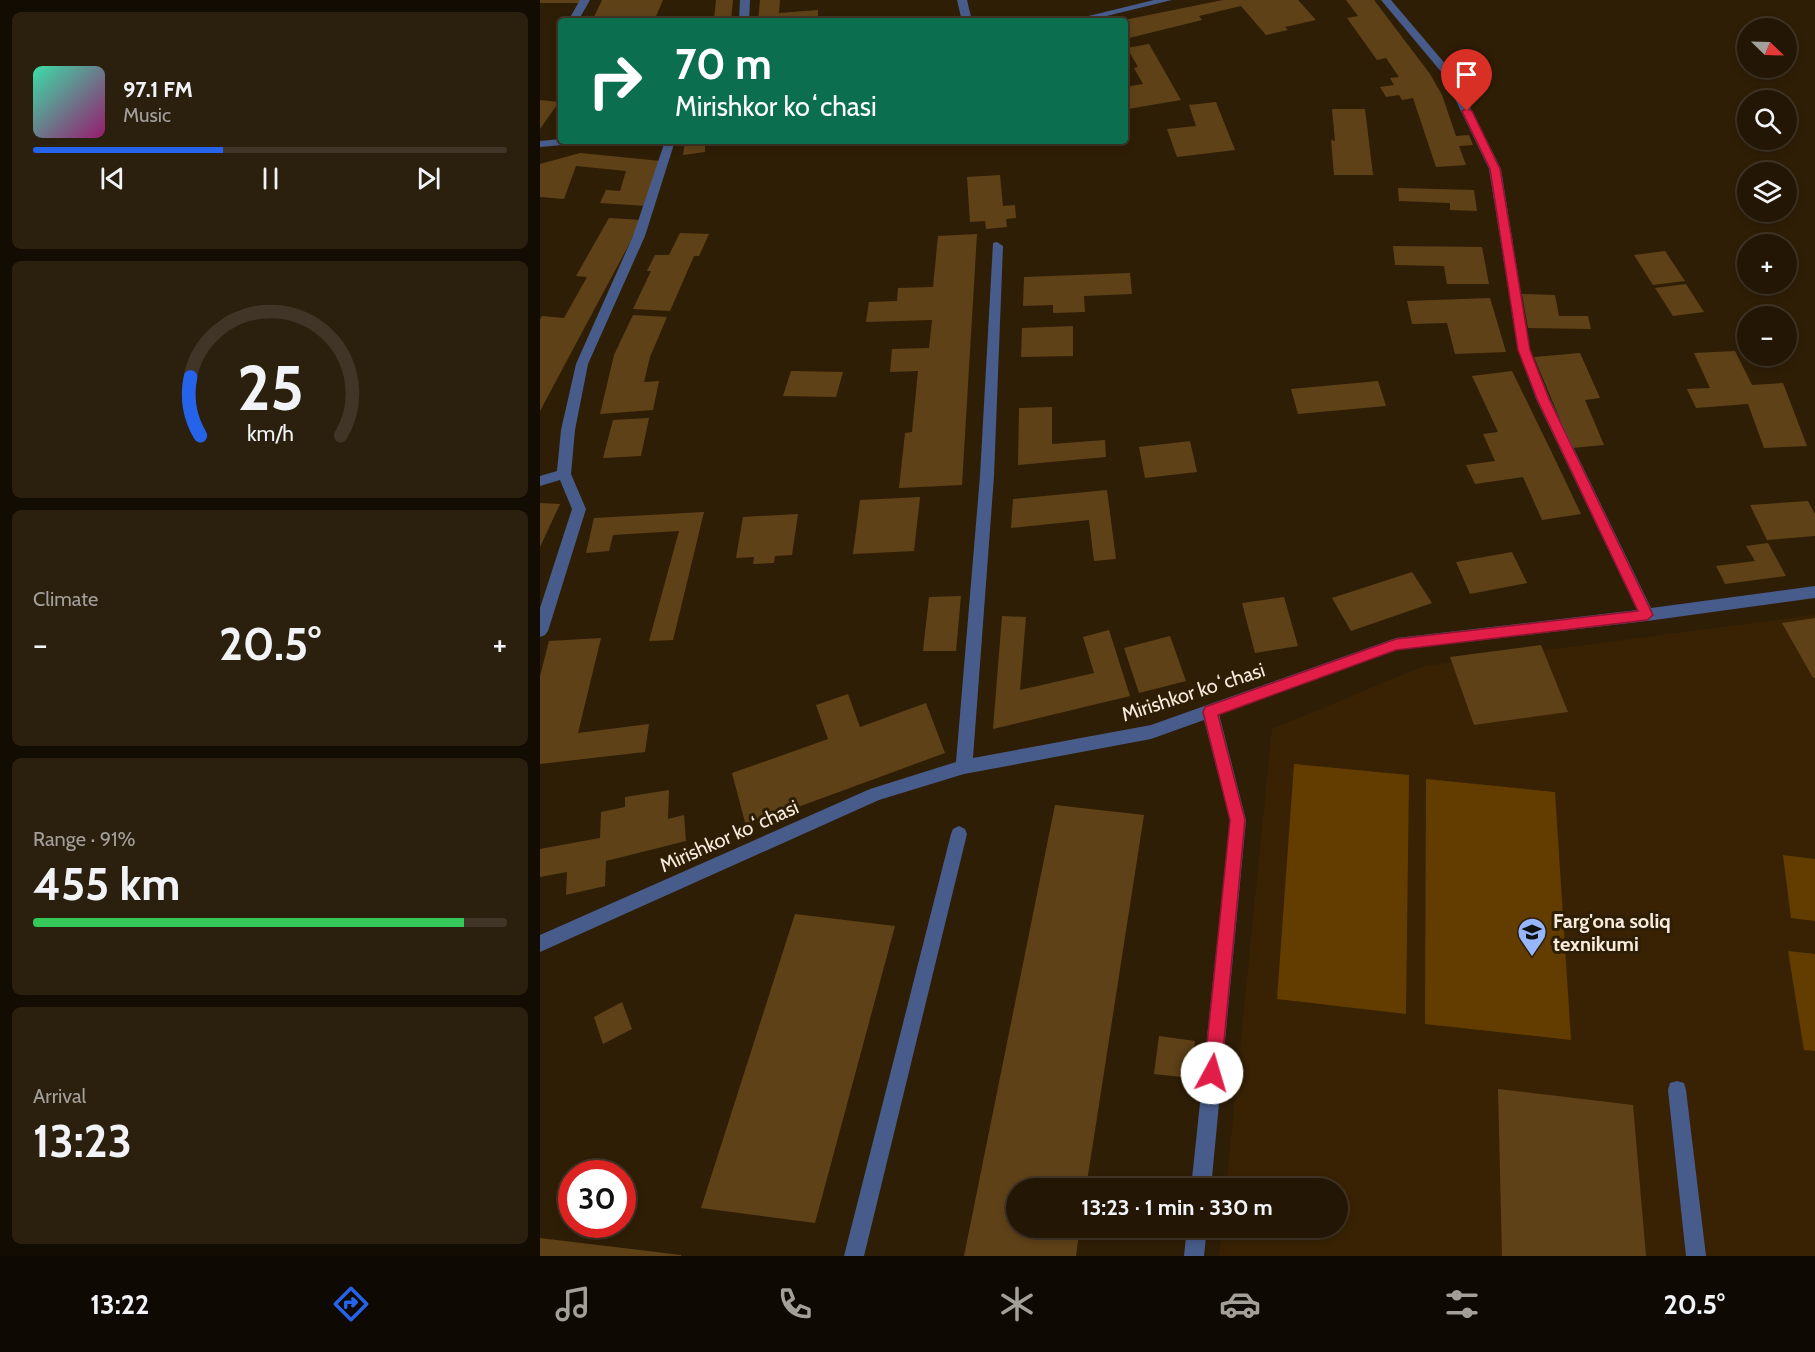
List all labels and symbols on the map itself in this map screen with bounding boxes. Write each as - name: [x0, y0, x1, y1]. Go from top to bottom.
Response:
- north arrow: [1737, 18, 1797, 78]
- pin: [1441, 49, 1492, 111]
- street label: Mirishkor koʻchasi: [1118, 658, 1268, 726]
- street label: Mirishkor koʻchasi: [656, 795, 802, 877]
- place label: Farg'ona soliq texnikumi: [1553, 909, 1671, 956]
- school or university icon: Farg'ona soliq texnikumi: [1516, 916, 1548, 958]
- position arrow: [1180, 1041, 1244, 1105]
- speed limit sign: 30: [558, 1160, 636, 1238]

